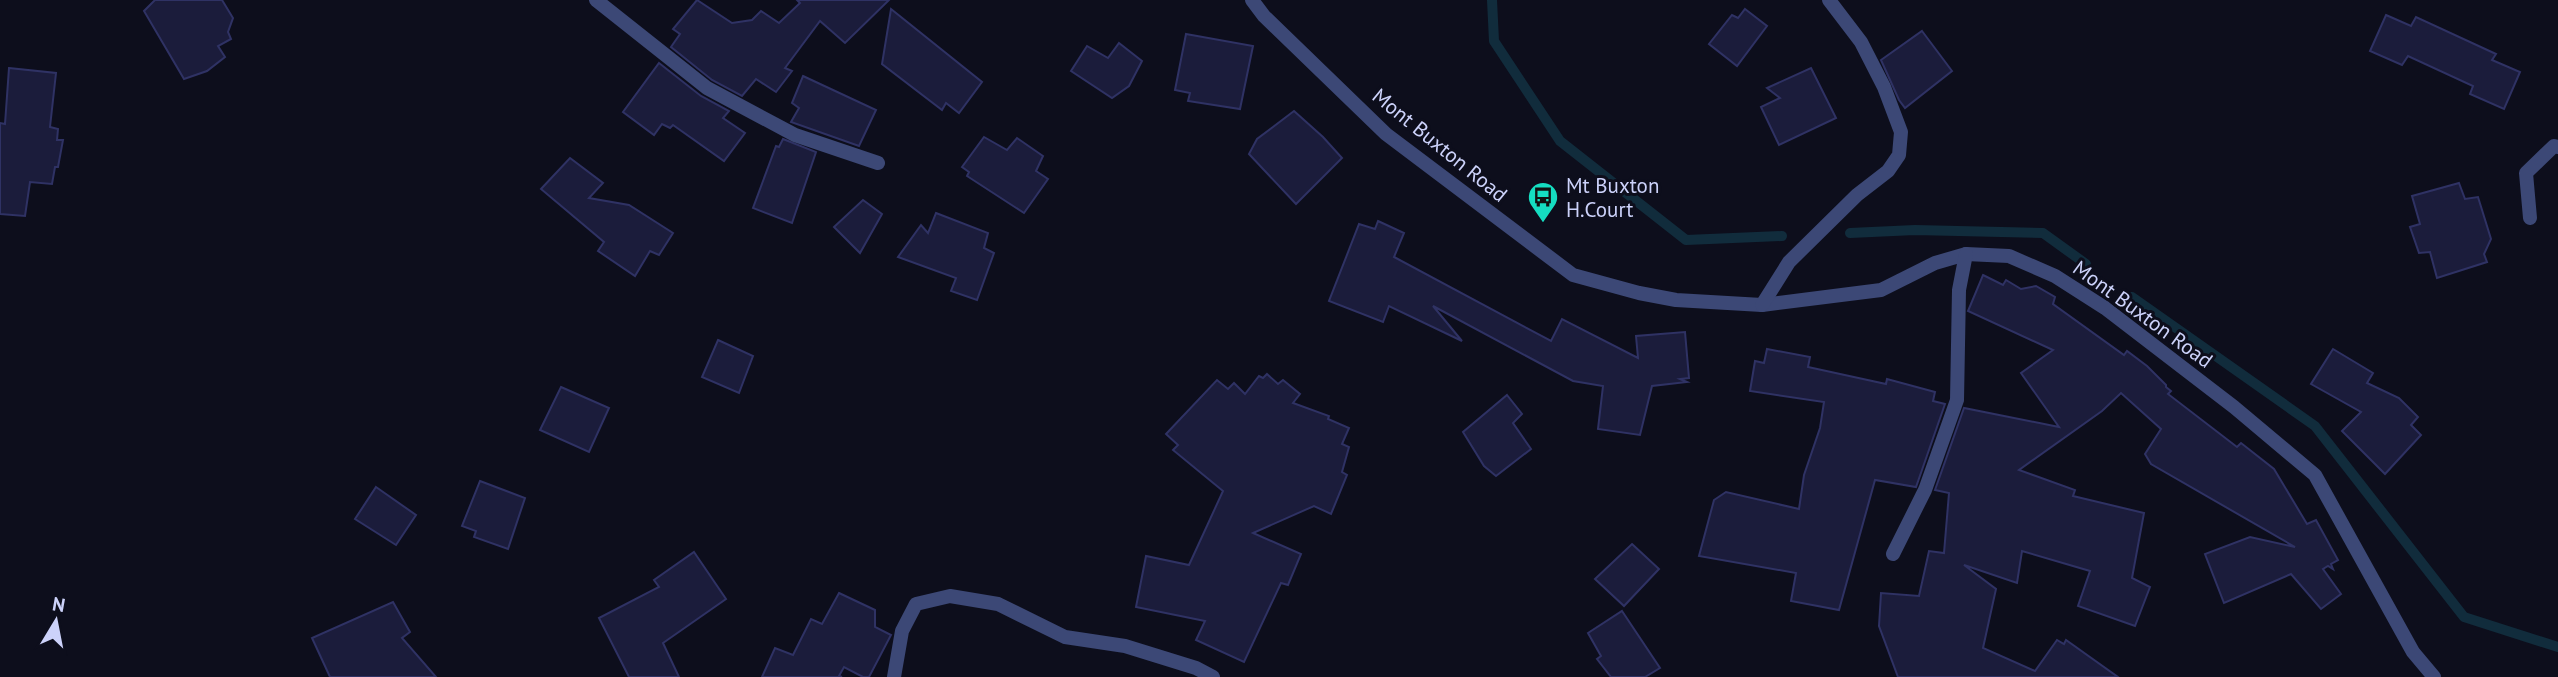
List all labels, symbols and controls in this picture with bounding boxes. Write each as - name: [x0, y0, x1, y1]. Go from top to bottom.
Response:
- street label: Mont Buxton Road: [1367, 82, 1513, 208]
- place label: Mt Buxton H.Court: [1566, 172, 1659, 223]
- bus stop icon: Mt Buxton H.Court: [1526, 180, 1560, 224]
- street label: Mont Buxton Road: [2068, 254, 2218, 374]
- north arrow: [21, 586, 91, 656]
- text: N: [51, 591, 67, 617]

